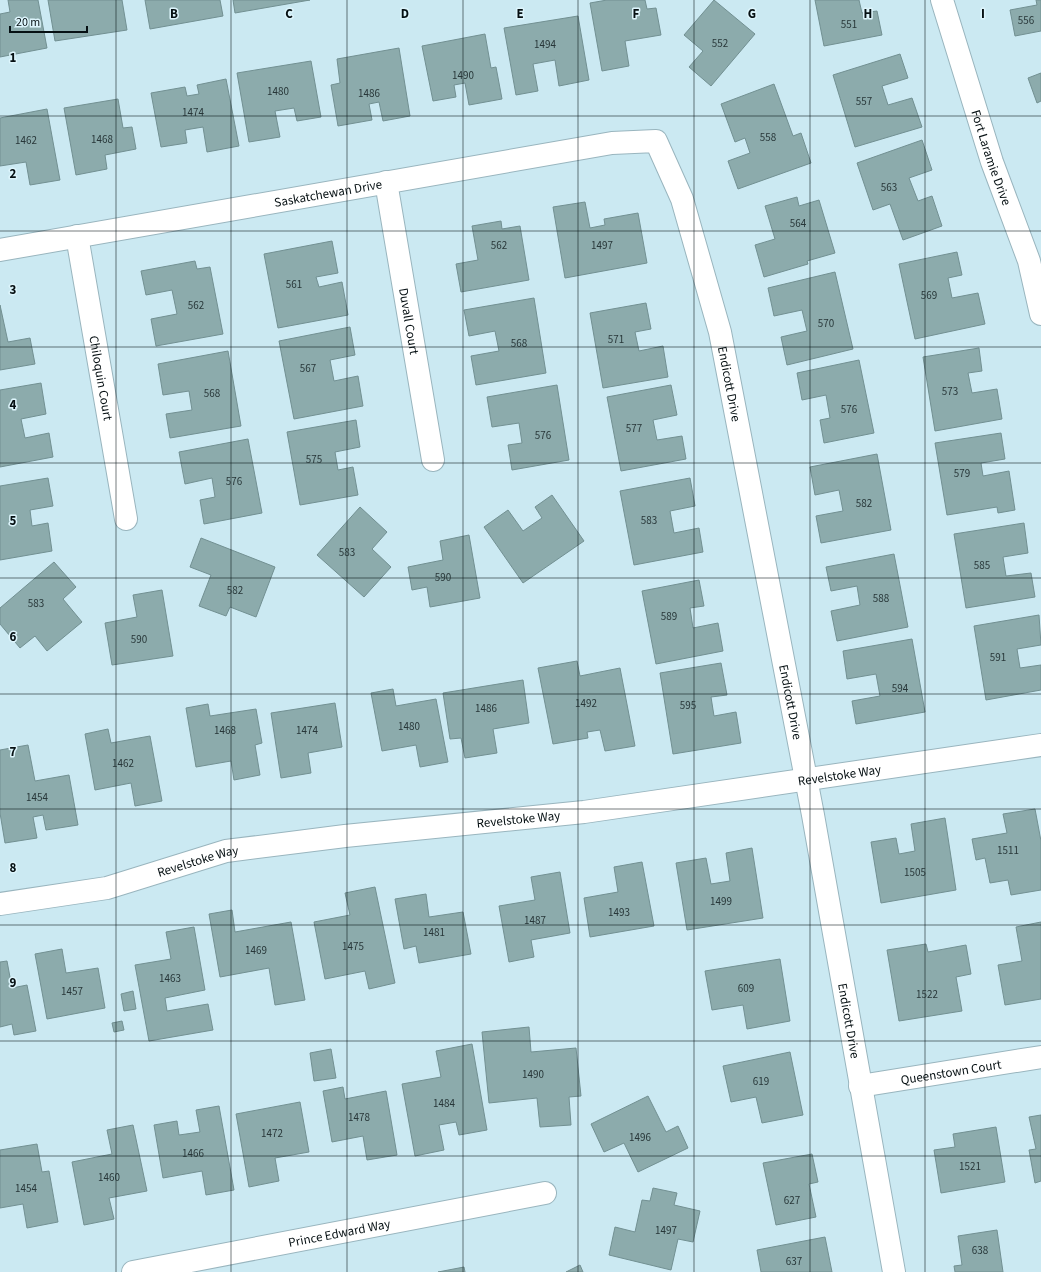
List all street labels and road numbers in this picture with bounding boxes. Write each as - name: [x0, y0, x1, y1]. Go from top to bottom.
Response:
- street label: Fort Laramie Drive: [966, 108, 1015, 208]
- street label: Saskatchewan Drive: [273, 175, 383, 212]
- street label: Duvall Court: [394, 287, 423, 356]
- street label: Chiloquin Court: [84, 334, 117, 422]
- street label: Endicott Drive: [713, 345, 745, 423]
- street label: Endicott Drive: [774, 663, 806, 741]
- street label: Revelstoke Way: [797, 761, 882, 791]
- street label: Revelstoke Way: [476, 806, 561, 833]
- street label: Revelstoke Way: [155, 842, 239, 882]
- street label: Endicott Drive: [833, 982, 864, 1060]
- street label: Queenstown Court: [899, 1055, 1003, 1089]
- street label: Prince Edward Way: [287, 1215, 392, 1252]

